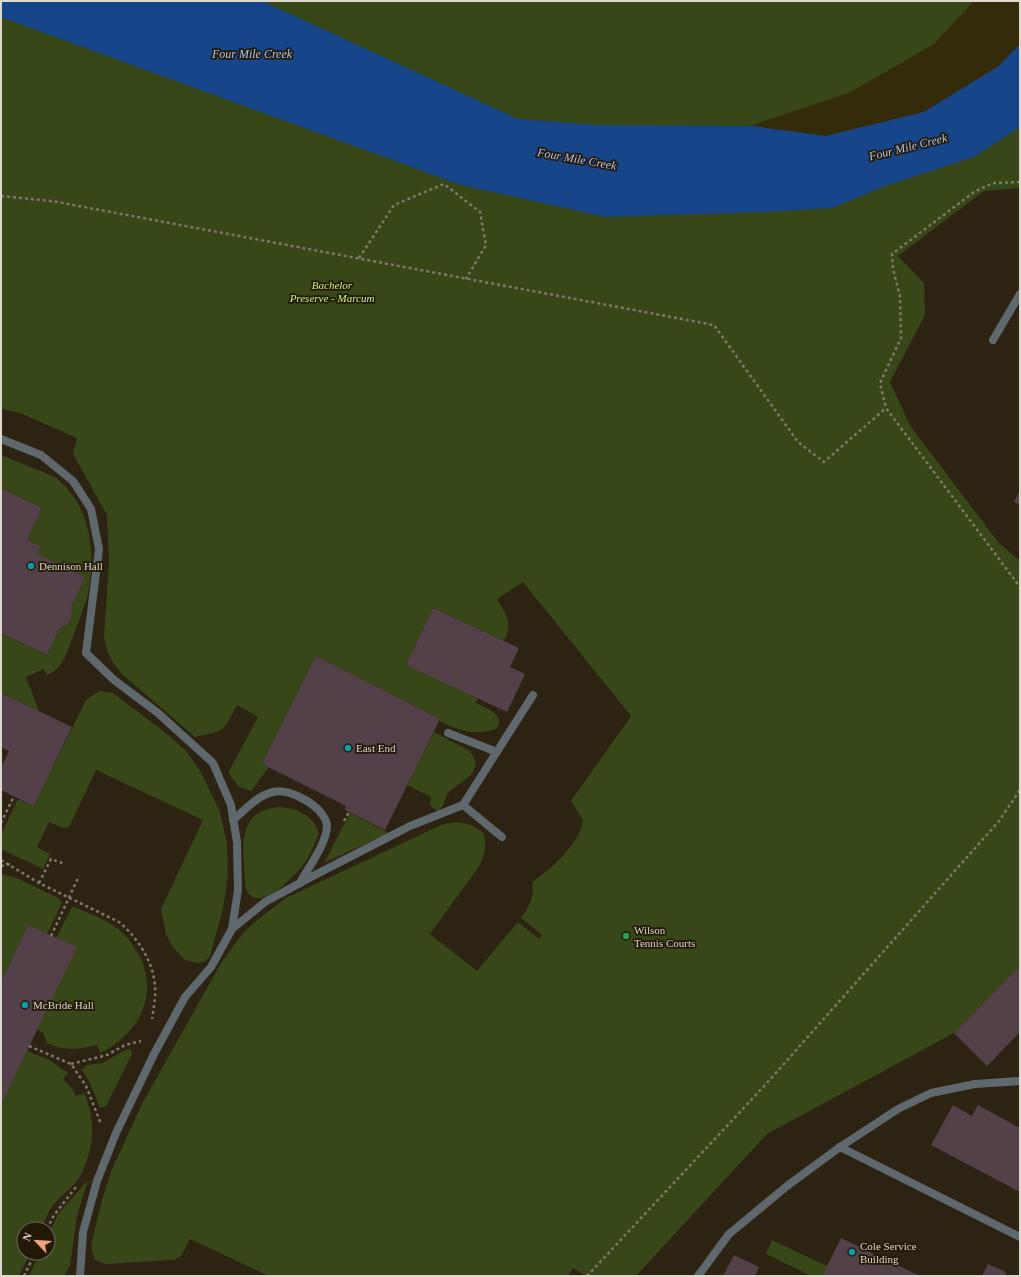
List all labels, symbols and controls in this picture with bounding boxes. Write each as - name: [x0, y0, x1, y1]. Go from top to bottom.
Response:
- water label: Four Mile Creek: [211, 47, 293, 61]
- water label: Four Mile Creek: [866, 130, 949, 164]
- water label: Four Mile Creek: [535, 145, 618, 173]
- park label: Bachelor Preserve - Marcum: [289, 279, 374, 304]
- place label: Dennison Hall: [39, 560, 103, 572]
- marker: Dennison Hall: [26, 561, 36, 571]
- place label: East End: [356, 742, 396, 754]
- marker: East End: [343, 743, 353, 753]
- place label: Wilson Tennis Courts: [634, 924, 695, 949]
- marker: Wilson Tennis Courts: [621, 931, 631, 941]
- place label: McBride Hall: [33, 999, 94, 1011]
- marker: McBride Hall: [20, 1000, 30, 1010]
- north arrow: [16, 1221, 56, 1261]
- text: N: [20, 1231, 34, 1243]
- place label: Cole Service Building: [860, 1240, 917, 1265]
- marker: Cole Service Building: [847, 1247, 857, 1257]

